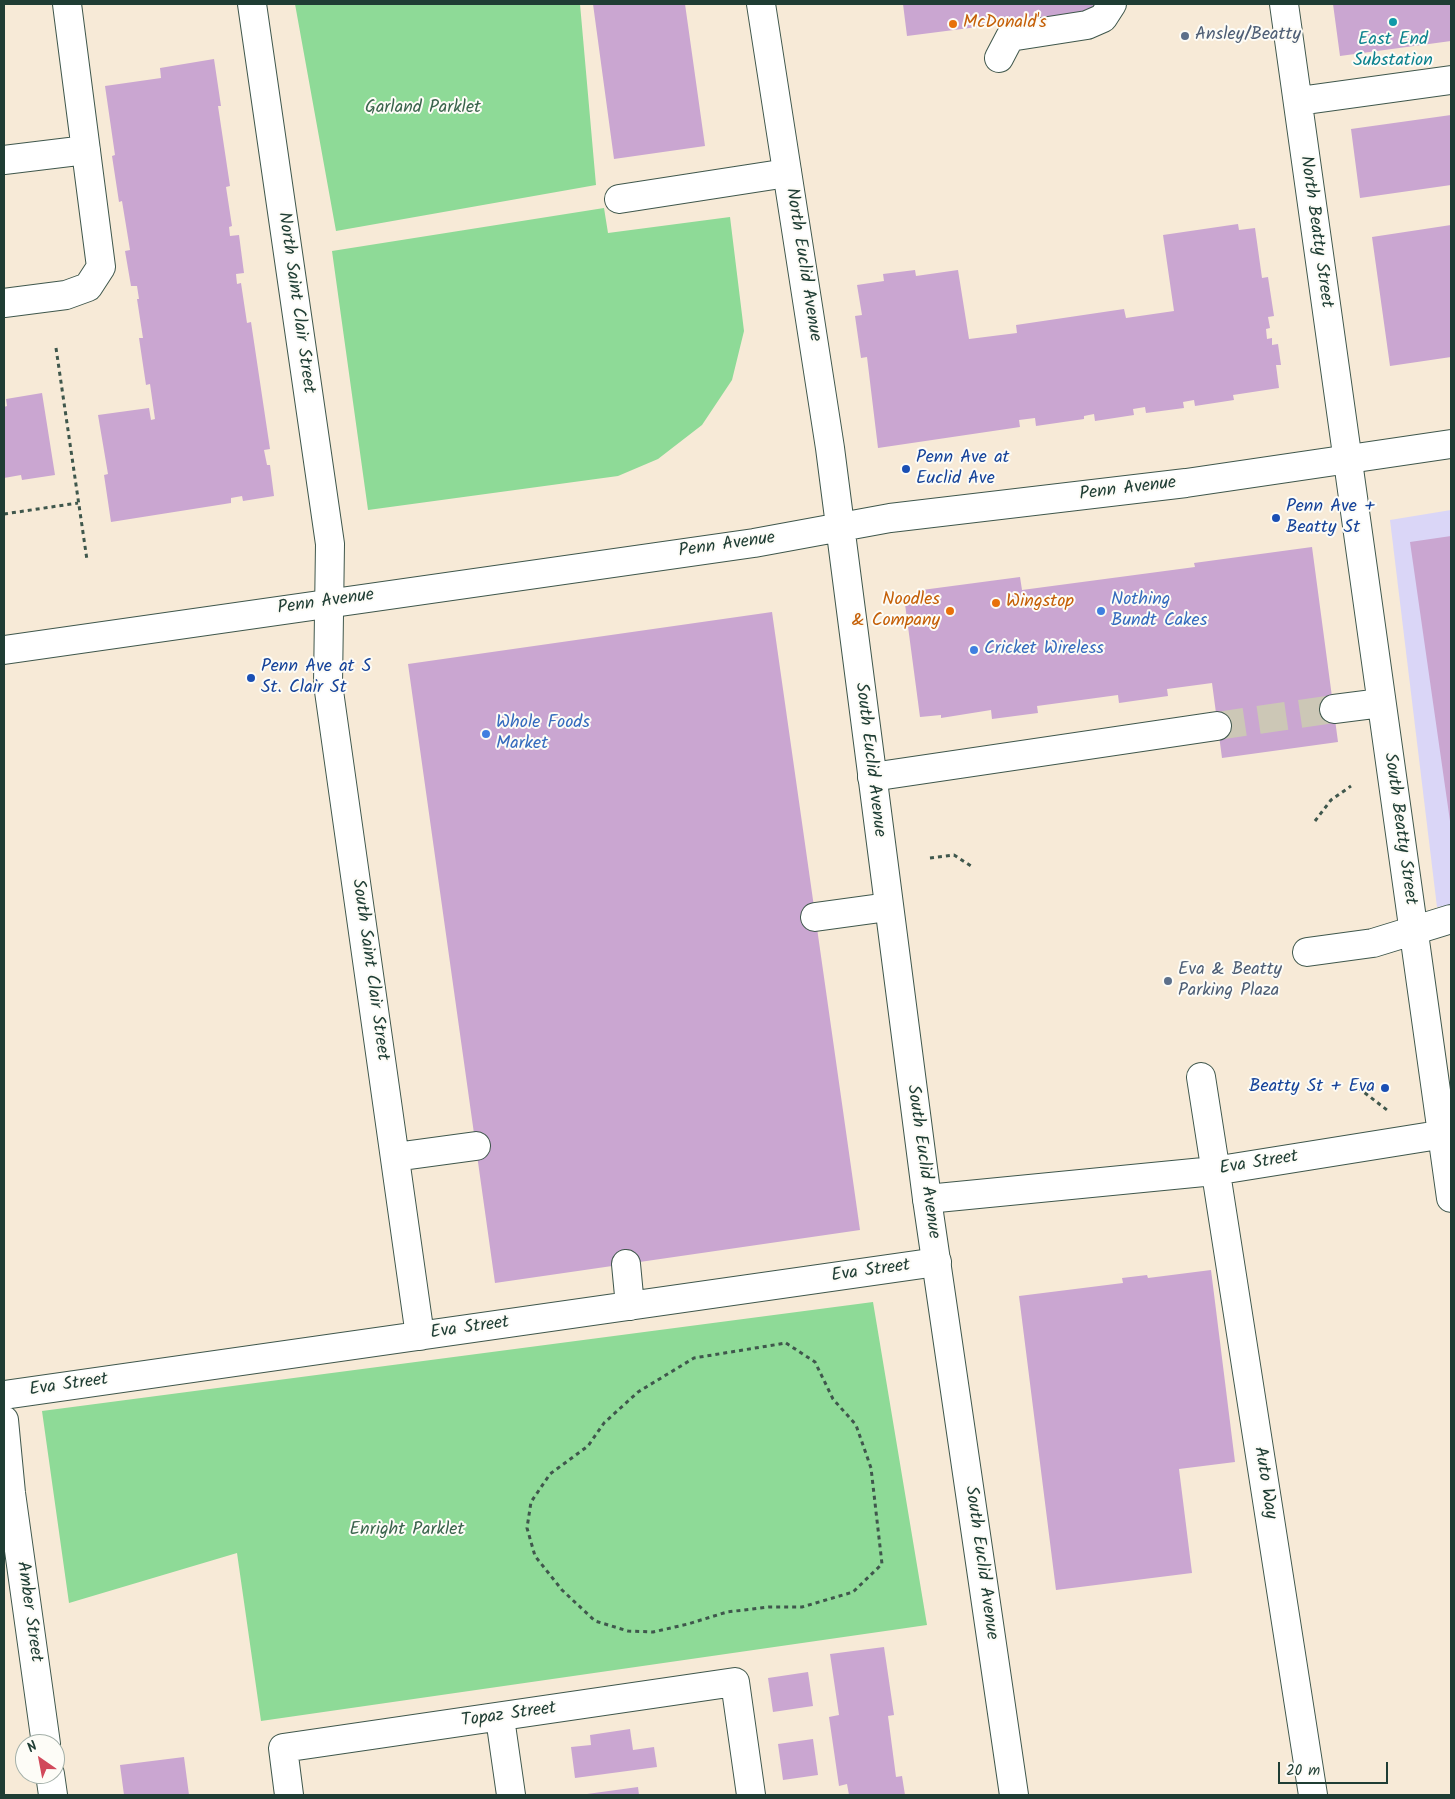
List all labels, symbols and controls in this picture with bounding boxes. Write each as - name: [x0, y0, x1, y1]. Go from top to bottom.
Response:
- place label: McDonald's: [963, 13, 1047, 35]
- marker: East End Substation: [1387, 16, 1399, 28]
- marker: McDonald's: [947, 18, 959, 30]
- place label: Ansley/Beatty: [1195, 25, 1301, 47]
- marker: Ansley/Beatty: [1179, 30, 1191, 42]
- place label: East End Substation: [1353, 30, 1433, 72]
- park label: Garland Parklet: [365, 98, 481, 120]
- street label: North Beatty Street: [1294, 155, 1336, 309]
- street label: North Euclid Avenue: [779, 187, 825, 343]
- street label: North Saint Clair Street: [272, 211, 318, 395]
- place label: Penn Ave at Euclid Ave: [916, 448, 1010, 490]
- marker: Penn Ave at Euclid Ave: [900, 463, 912, 475]
- street label: Penn Avenue: [1078, 473, 1178, 507]
- place label: Penn Ave + Beatty St: [1286, 497, 1375, 540]
- marker: Penn Ave + Beatty St: [1270, 512, 1282, 524]
- street label: Penn Avenue: [677, 529, 777, 563]
- street label: Penn Avenue: [276, 586, 376, 620]
- place label: Noodles & Company: [852, 590, 940, 632]
- place label: Nothing Bundt Cakes: [1111, 590, 1207, 632]
- place label: Wingstop: [1006, 592, 1074, 614]
- marker: Wingstop: [990, 597, 1002, 609]
- marker: Noodles & Company: [944, 605, 956, 617]
- marker: Nothing Bundt Cakes: [1095, 605, 1107, 617]
- place label: Cricket Wireless: [984, 639, 1104, 661]
- marker: Cricket Wireless: [968, 644, 980, 656]
- place label: Penn Ave at S St. Clair St: [261, 657, 371, 700]
- marker: Penn Ave at S St. Clair St: [245, 672, 257, 684]
- street label: South Euclid Avenue: [849, 682, 889, 838]
- place label: Whole Foods Market: [496, 713, 590, 756]
- marker: Whole Foods Market: [480, 728, 492, 740]
- street label: South Beatty Street: [1378, 752, 1420, 906]
- street label: South Saint Clair Street: [346, 878, 392, 1062]
- place label: Eva & Beatty Parking Plaza: [1178, 960, 1282, 1002]
- marker: Eva & Beatty Parking Plaza: [1162, 975, 1174, 987]
- place label: Beatty St + Eva: [1249, 1077, 1375, 1099]
- marker: Beatty St + Eva: [1379, 1082, 1391, 1094]
- street label: South Euclid Avenue: [900, 1084, 944, 1240]
- street label: Eva Street: [1218, 1147, 1300, 1181]
- street label: Eva Street: [830, 1256, 912, 1288]
- street label: Eva Street: [429, 1313, 511, 1345]
- street label: Eva Street: [28, 1370, 110, 1402]
- street label: Auto Way: [1248, 1445, 1280, 1521]
- street label: South Euclid Avenue: [958, 1485, 1002, 1641]
- park label: Enright Parklet: [350, 1520, 464, 1542]
- street label: Amber Street: [10, 1560, 46, 1664]
- street label: Topaz Street: [460, 1699, 558, 1733]
- north arrow: [15, 1734, 65, 1784]
- text: N: [23, 1736, 42, 1759]
- scale bar: [1280, 1752, 1390, 1784]
- text: 20 m: [1286, 1759, 1320, 1783]

